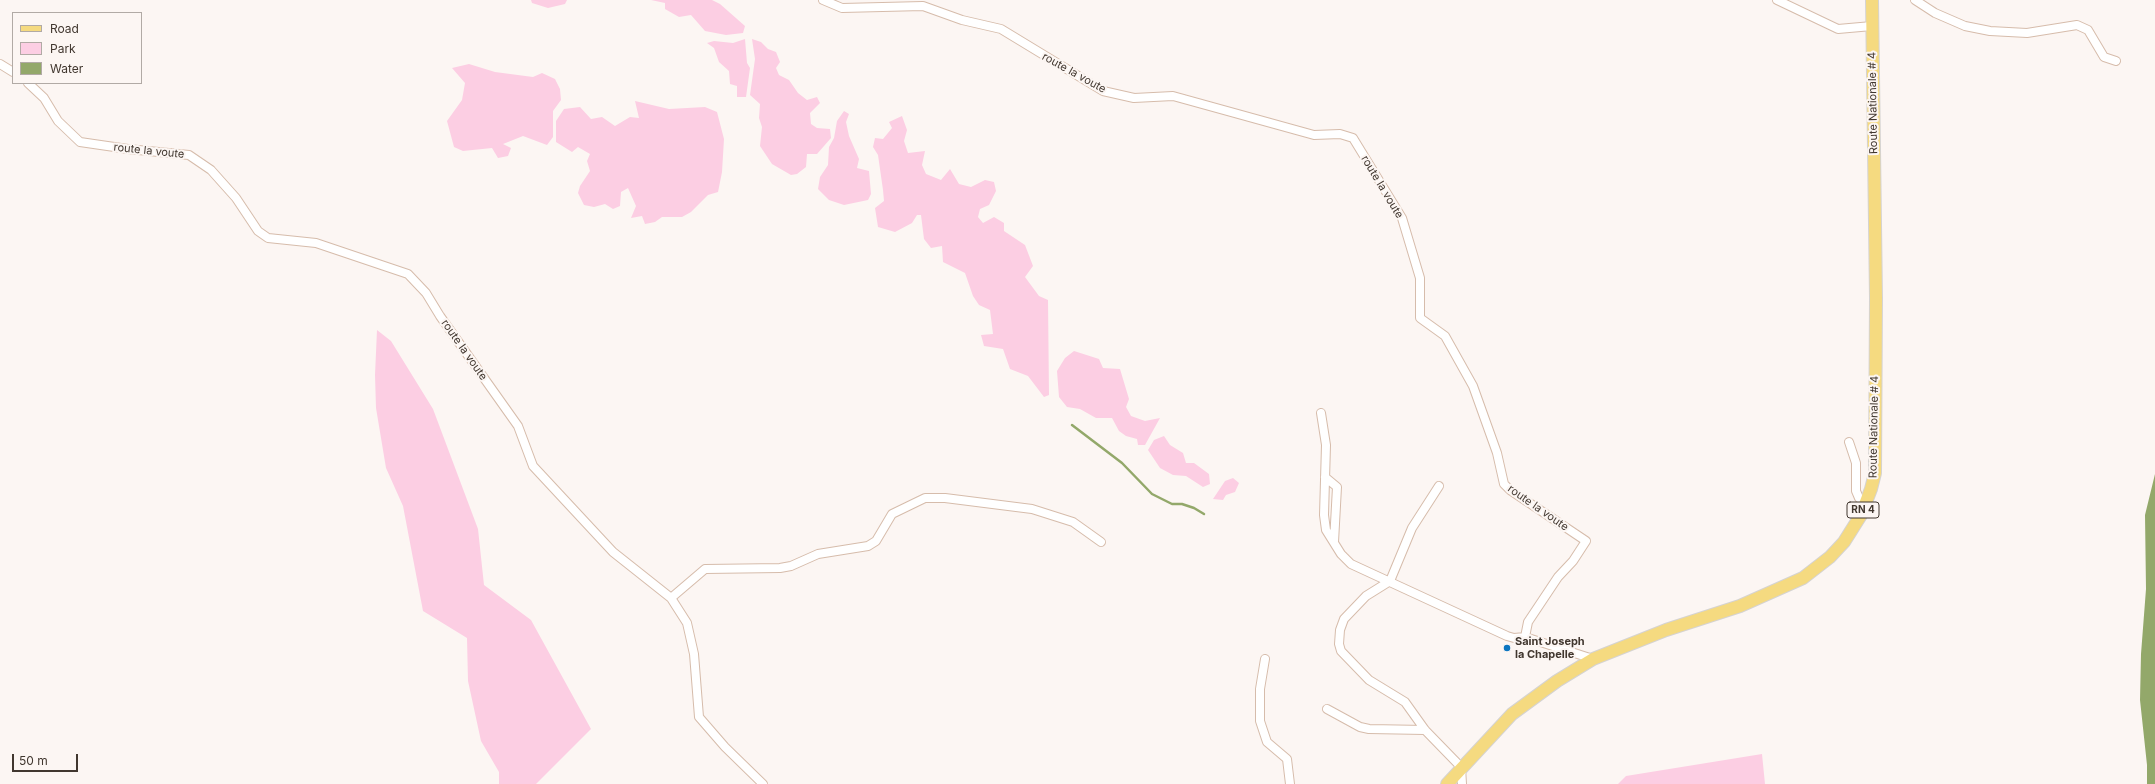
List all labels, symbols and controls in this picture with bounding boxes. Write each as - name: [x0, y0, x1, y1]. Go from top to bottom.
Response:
- legend: [12, 12, 142, 84]
- text: Road: [50, 21, 79, 36]
- text: Park: [50, 41, 76, 56]
- street label: route la voute: [1040, 50, 1108, 96]
- street label: Route Nationale # 4: [1866, 52, 1880, 154]
- text: Water: [50, 61, 83, 76]
- street label: route la voute: [113, 141, 185, 161]
- street label: route la voute: [1358, 153, 1406, 221]
- street label: route la voute: [438, 317, 490, 383]
- street label: Route Nationale # 4: [1867, 376, 1881, 478]
- street label: route la voute: [1505, 482, 1571, 534]
- road number: RN 4: [1847, 502, 1879, 518]
- place label: Saint Joseph la Chapelle: [1515, 635, 1585, 661]
- marker: Saint Joseph la Chapelle: [1502, 643, 1512, 653]
- scale bar: [14, 746, 80, 772]
- text: 50 m: [19, 753, 48, 768]

